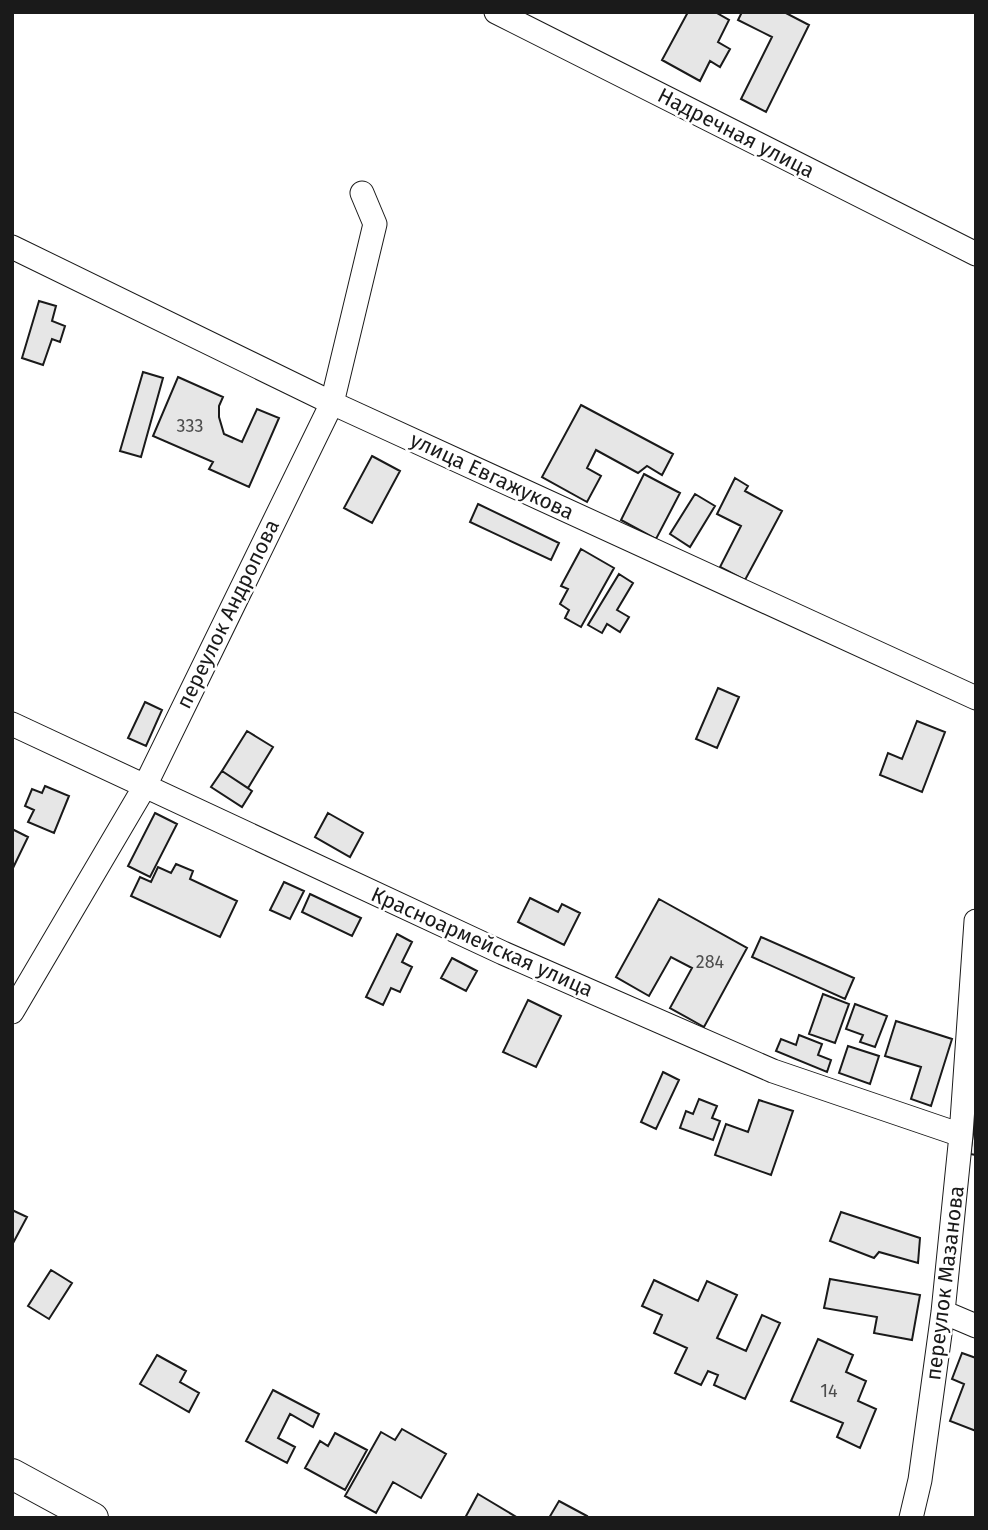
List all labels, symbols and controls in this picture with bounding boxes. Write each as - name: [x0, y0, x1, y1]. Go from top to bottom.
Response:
- street label: Надречная улица: [653, 82, 819, 184]
- house number: 333: [177, 415, 203, 437]
- street label: улица Евгажукова: [406, 427, 578, 525]
- street label: переулок Андропова: [171, 515, 285, 713]
- street label: Красноармейская улица: [367, 881, 597, 1003]
- house number: 284: [696, 951, 725, 973]
- street label: переулок Мазанова: [920, 1184, 970, 1382]
- house number: 14: [820, 1380, 838, 1402]

